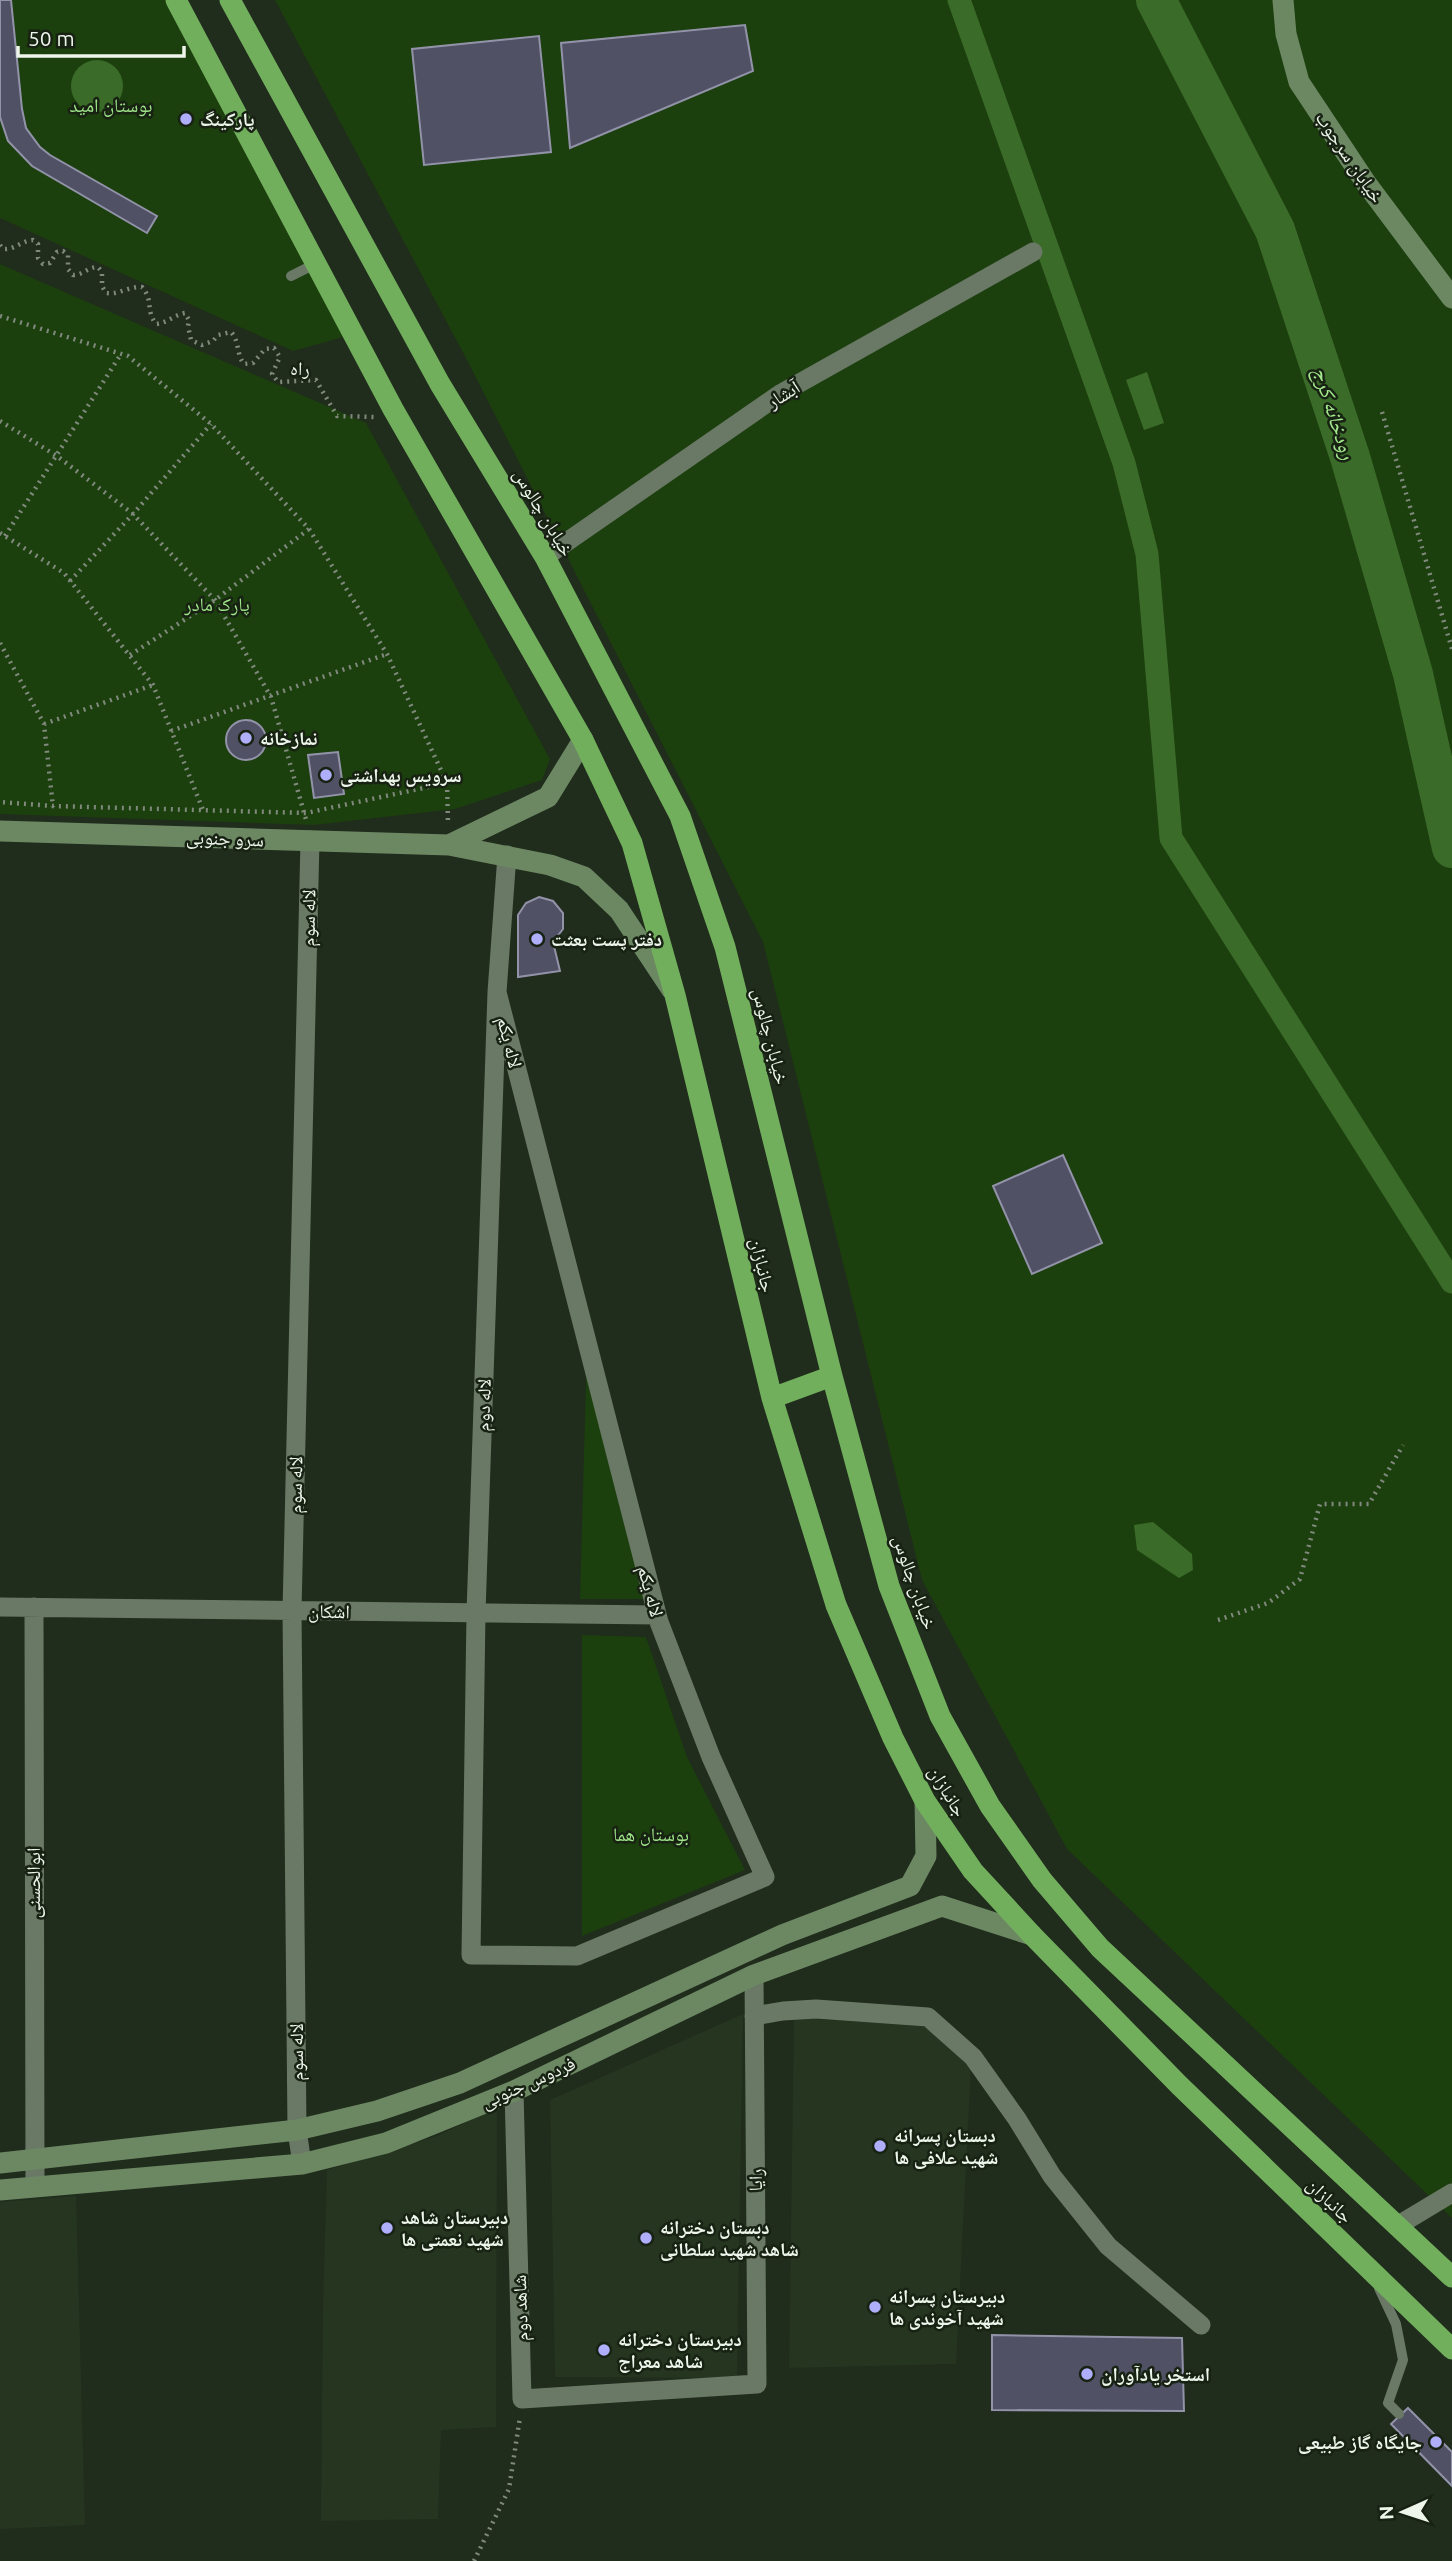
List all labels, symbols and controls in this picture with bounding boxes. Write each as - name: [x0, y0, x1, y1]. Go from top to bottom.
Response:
- scale bar: [18, 14, 184, 58]
- text: 50 m: [28, 26, 75, 50]
- park label: بوستان امید: [70, 94, 152, 117]
- street label: خیابان سرجوب: [1311, 107, 1388, 207]
- place label: پارکینگ: [200, 108, 255, 131]
- marker: پارکینگ: [178, 111, 194, 127]
- street label: راه: [290, 357, 310, 380]
- water label: رودخانه کرج: [1306, 364, 1361, 463]
- street label: آبشار: [762, 375, 805, 414]
- street label: خیابان چالوس: [508, 464, 579, 560]
- park label: پارک مادر: [183, 593, 250, 616]
- place label: نمازخانه: [260, 727, 318, 749]
- marker: نمازخانه: [238, 730, 254, 746]
- place label: سرویس بهداشتی: [340, 764, 462, 787]
- marker: سرویس بهداشتی: [318, 767, 334, 783]
- street label: سرو جنوبی: [185, 826, 264, 851]
- street label: لاله سوم: [296, 889, 322, 947]
- place label: دفتر پست بعثت: [551, 928, 662, 951]
- marker: دفتر پست بعثت: [529, 931, 545, 947]
- street label: خیابان چالوس: [747, 986, 794, 1087]
- street label: لاله یکم: [491, 1014, 527, 1070]
- street label: جانبازان: [745, 1236, 780, 1295]
- street label: لاله دوم: [471, 1378, 498, 1432]
- street label: لاله سوم: [283, 1456, 309, 1514]
- street label: خیابان چالوس: [888, 1532, 941, 1632]
- street label: لاله یکم: [632, 1563, 668, 1620]
- street label: اشکان: [308, 1600, 350, 1623]
- street label: جانبازان: [923, 1762, 972, 1821]
- park label: بوستان هما: [613, 1823, 689, 1846]
- street label: ابوالحسنی: [22, 1847, 45, 1919]
- street label: لاله سوم: [285, 2023, 310, 2081]
- street label: فردوس جنوبی: [477, 2051, 579, 2113]
- place label: دبستان پسرانه شهید علافی ها: [894, 2124, 998, 2169]
- marker: دبستان پسرانه شهید علافی ها: [872, 2138, 888, 2154]
- street label: رایا: [744, 2168, 767, 2192]
- street label: جانبازان: [1302, 2173, 1358, 2228]
- place label: دبیرستان شاهد شهید نعمتی ها: [401, 2206, 508, 2251]
- place label: دبستان دخترانه شاهد شهید سلطانی: [660, 2216, 799, 2261]
- marker: دبیرستان شاهد شهید نعمتی ها: [379, 2220, 395, 2236]
- marker: دبستان دخترانه شاهد شهید سلطانی: [638, 2230, 654, 2246]
- street label: شاهد دوم: [508, 2274, 535, 2342]
- place label: دبیرستان پسرانه شهید آخوندی ها: [889, 2285, 1005, 2330]
- marker: دبیرستان پسرانه شهید آخوندی ها: [867, 2299, 883, 2315]
- place label: دبیرستان دخترانه شاهد معراج: [618, 2328, 742, 2373]
- marker: دبیرستان دخترانه شاهد معراج: [596, 2342, 612, 2358]
- place label: استخر یادآوران: [1101, 2363, 1210, 2386]
- marker: استخر یادآوران: [1079, 2366, 1095, 2382]
- place label: جایگاه گاز طبیعی: [1298, 2431, 1422, 2454]
- marker: جایگاه گاز طبیعی: [1428, 2434, 1444, 2450]
- north arrow: [1368, 2477, 1438, 2547]
- text: N: [1375, 2505, 1397, 2521]

